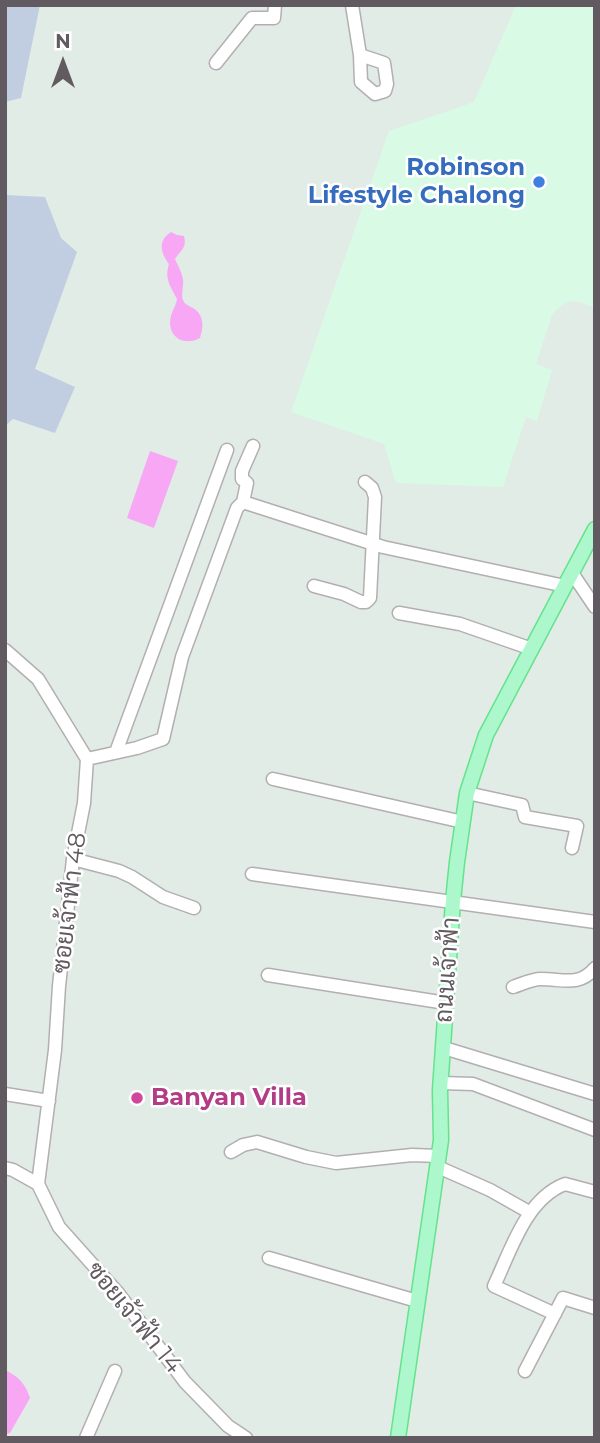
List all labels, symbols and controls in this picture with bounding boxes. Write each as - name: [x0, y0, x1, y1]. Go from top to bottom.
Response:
- north arrow: [28, 28, 98, 98]
- text: N: [55, 30, 71, 53]
- place label: Robinson Lifestyle Chalong: [308, 154, 525, 210]
- marker: Robinson Lifestyle Chalong: [531, 174, 547, 190]
- street label: ซอยเจ้าฟ้า 48: [47, 831, 93, 975]
- street label: ถนนเจ้าฟ้า: [430, 916, 466, 1024]
- place label: Banyan Villa: [151, 1084, 307, 1112]
- marker: Banyan Villa: [129, 1090, 145, 1106]
- street label: ซอยเจ้าฟ้า 14: [80, 1257, 188, 1379]

